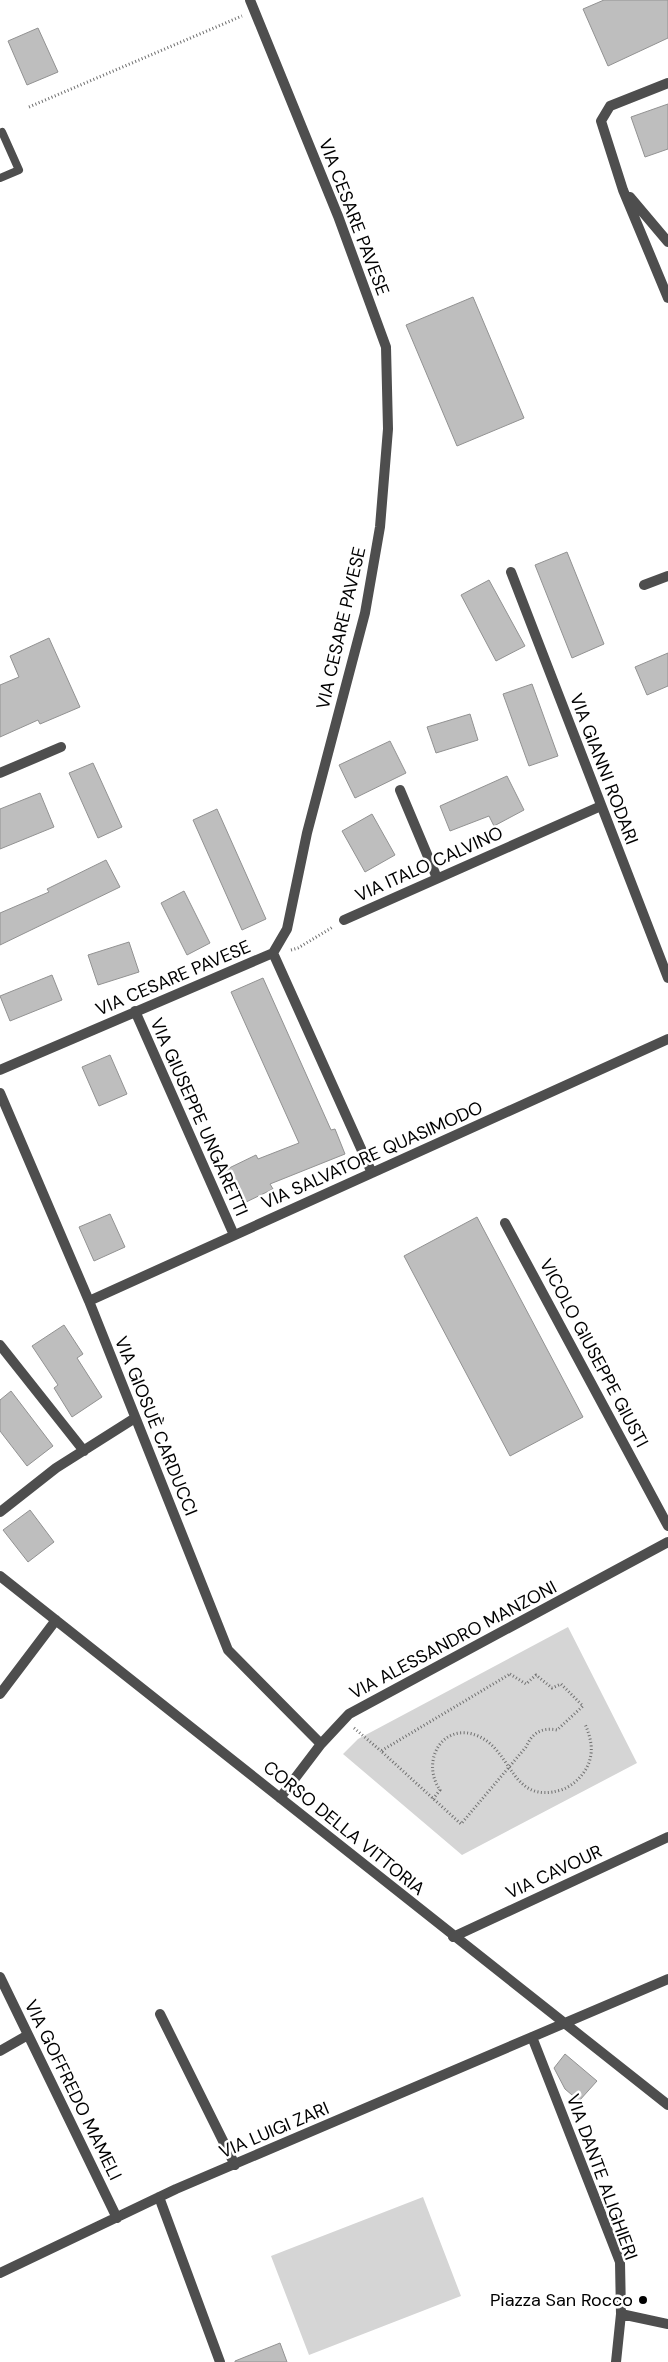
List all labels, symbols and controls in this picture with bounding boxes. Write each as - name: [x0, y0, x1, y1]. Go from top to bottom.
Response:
- street label: VIA CESARE PAVESE: [313, 135, 395, 299]
- street label: VIA CESARE PAVESE: [311, 544, 371, 712]
- street label: VIA GIANNI RODARI: [564, 690, 644, 848]
- street label: VIA ITALO CALVINO: [351, 821, 507, 907]
- street label: VIA CESARE PAVESE: [92, 935, 254, 1021]
- street label: VIA GIUSEPPE UNGARETTI: [144, 1014, 254, 1220]
- street label: VIA SALVATORE QUASIMODO: [258, 1095, 486, 1215]
- street label: VICOLO GIUSEPPE GIUSTI: [534, 1255, 654, 1451]
- street label: VIA GIOSUÈ CARDUCCI: [109, 1333, 203, 1519]
- street label: VIA ALESSANDRO MANZONI: [345, 1575, 561, 1705]
- street label: CORSO DELLA VITTORIA: [258, 1755, 430, 1901]
- street label: VIA CAVOUR: [502, 1839, 606, 1905]
- street label: VIA GOFFREDO MAMELI: [19, 1996, 127, 2184]
- street label: VIA DANTE ALIGHIERI: [561, 2091, 643, 2263]
- street label: VIA LUIGI ZARI: [215, 2096, 333, 2164]
- place label: Piazza San Rocco: [490, 2288, 633, 2312]
- marker: Piazza San Rocco: [637, 2294, 649, 2306]

